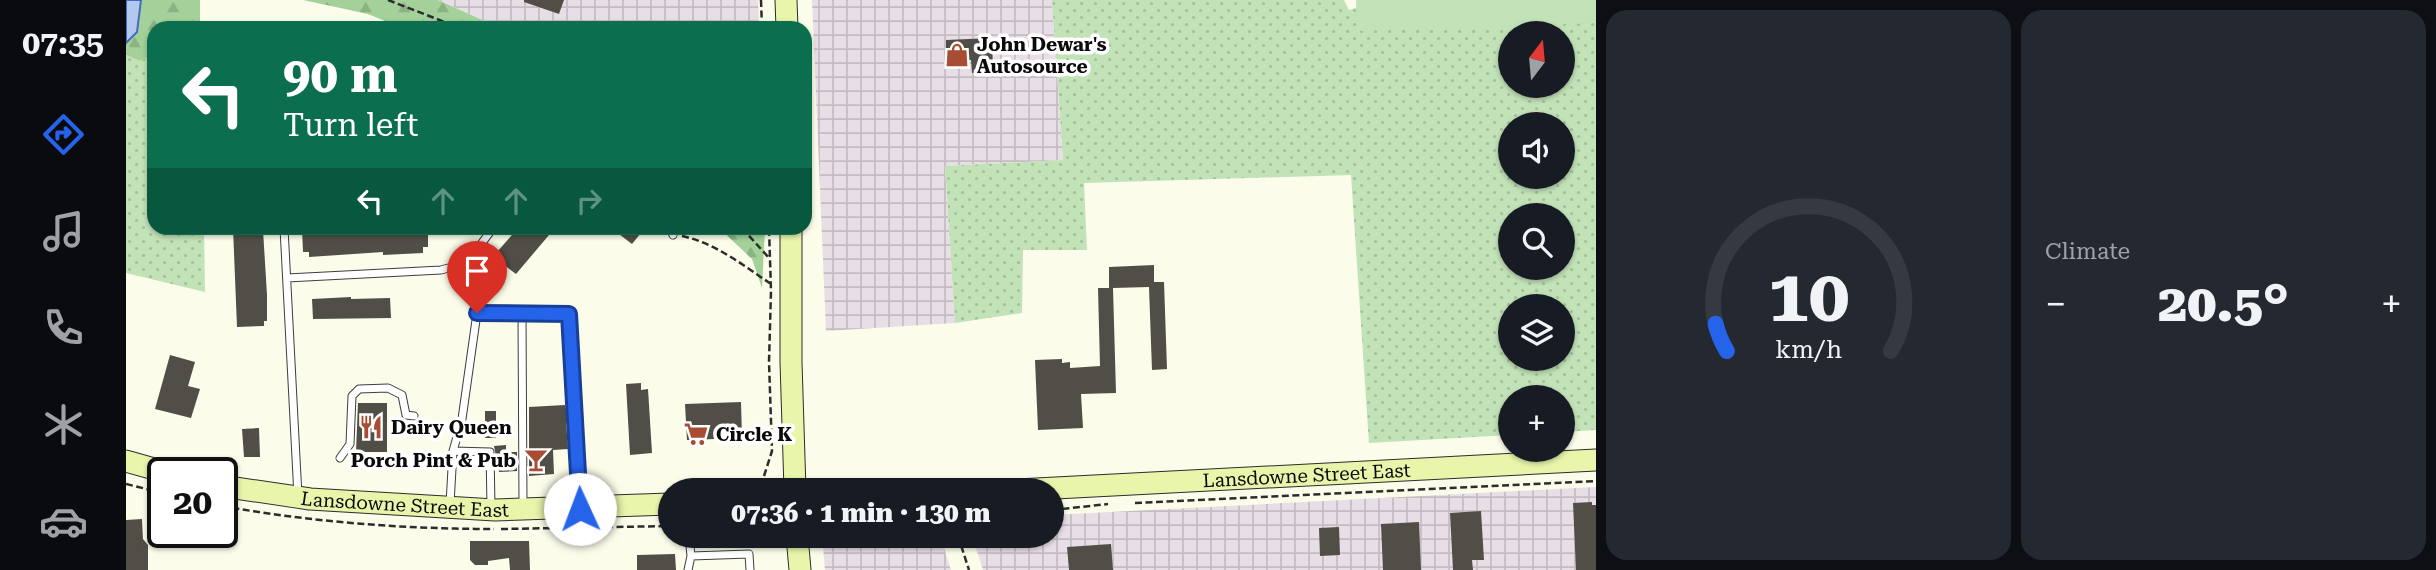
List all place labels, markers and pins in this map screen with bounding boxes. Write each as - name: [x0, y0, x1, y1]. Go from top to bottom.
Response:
- place label: John Dewar's Autosource: [977, 33, 1107, 78]
- shop icon: John Dewar's Autosource: [943, 41, 971, 69]
- pin: [447, 241, 507, 313]
- restaurant icon: Dairy Queen: [357, 413, 385, 441]
- place label: Dairy Queen: [391, 416, 512, 439]
- supermarket icon: Circle K: [682, 420, 710, 448]
- place label: Circle K: [716, 423, 792, 446]
- bar icon: Porch Pint & Pub: [522, 446, 550, 474]
- place label: Porch Pint & Pub: [351, 449, 516, 472]

